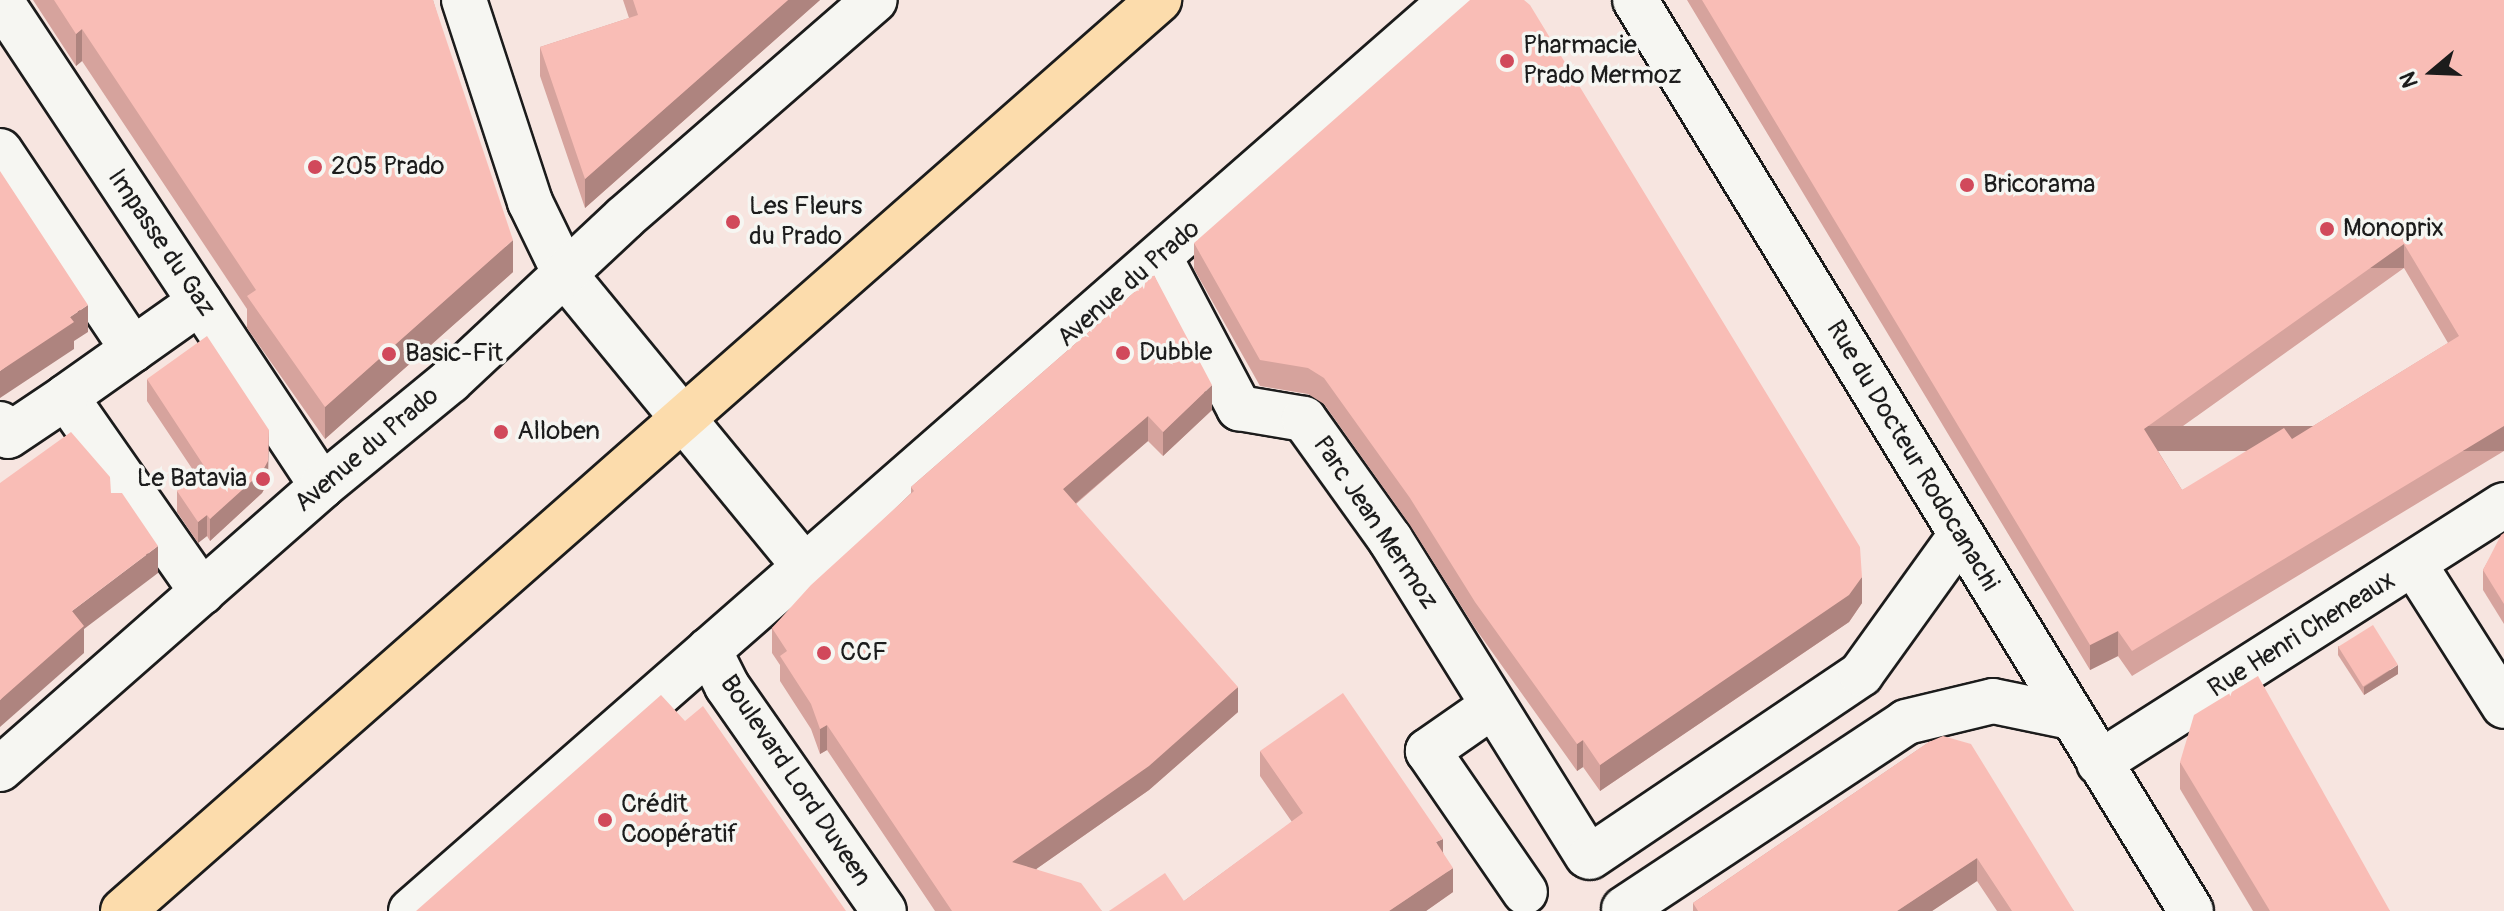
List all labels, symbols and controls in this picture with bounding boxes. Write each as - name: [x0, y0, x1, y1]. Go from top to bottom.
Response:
- place label: Pharmacie Prado Mermoz: [1523, 30, 1681, 92]
- north arrow: [2392, 32, 2472, 112]
- marker: Pharmacie Prado Mermoz: [1498, 52, 1516, 70]
- text: N: [2394, 68, 2425, 91]
- place label: 205 Prado: [331, 151, 444, 183]
- marker: 205 Prado: [306, 158, 324, 176]
- street label: Impasse du Gaz: [100, 163, 222, 323]
- place label: Bricorama: [1983, 169, 2095, 201]
- marker: Bricorama: [1958, 176, 1976, 194]
- place label: Les Fleurs du Prado: [749, 191, 862, 252]
- marker: Les Fleurs du Prado: [724, 213, 742, 231]
- place label: Monoprix: [2343, 213, 2444, 245]
- street label: Avenue du Prado: [1051, 214, 1207, 354]
- marker: Monoprix: [2318, 220, 2336, 238]
- street label: Rue du Docteur Rodocanachi: [1819, 315, 2005, 597]
- place label: Dubble: [1139, 337, 1212, 369]
- place label: Basic-Fit: [405, 338, 503, 370]
- marker: Dubble: [1114, 344, 1132, 362]
- marker: Basic-Fit: [380, 345, 398, 363]
- street label: Avenue du Prado: [289, 381, 445, 519]
- place label: Alloben: [517, 416, 600, 448]
- marker: Alloben: [492, 423, 510, 441]
- street label: Parc Jean Mermoz: [1306, 431, 1444, 615]
- place label: Le Batavia: [137, 463, 247, 495]
- marker: Le Batavia: [254, 470, 272, 488]
- street label: Rue Henri Cheneaux: [2203, 565, 2401, 705]
- place label: CCF: [840, 637, 888, 669]
- marker: CCF: [815, 644, 833, 662]
- street label: Boulevard Lord Duveen: [713, 670, 877, 892]
- place label: Crédit Coopératif: [621, 789, 738, 850]
- marker: Crédit Coopératif: [596, 811, 614, 829]

